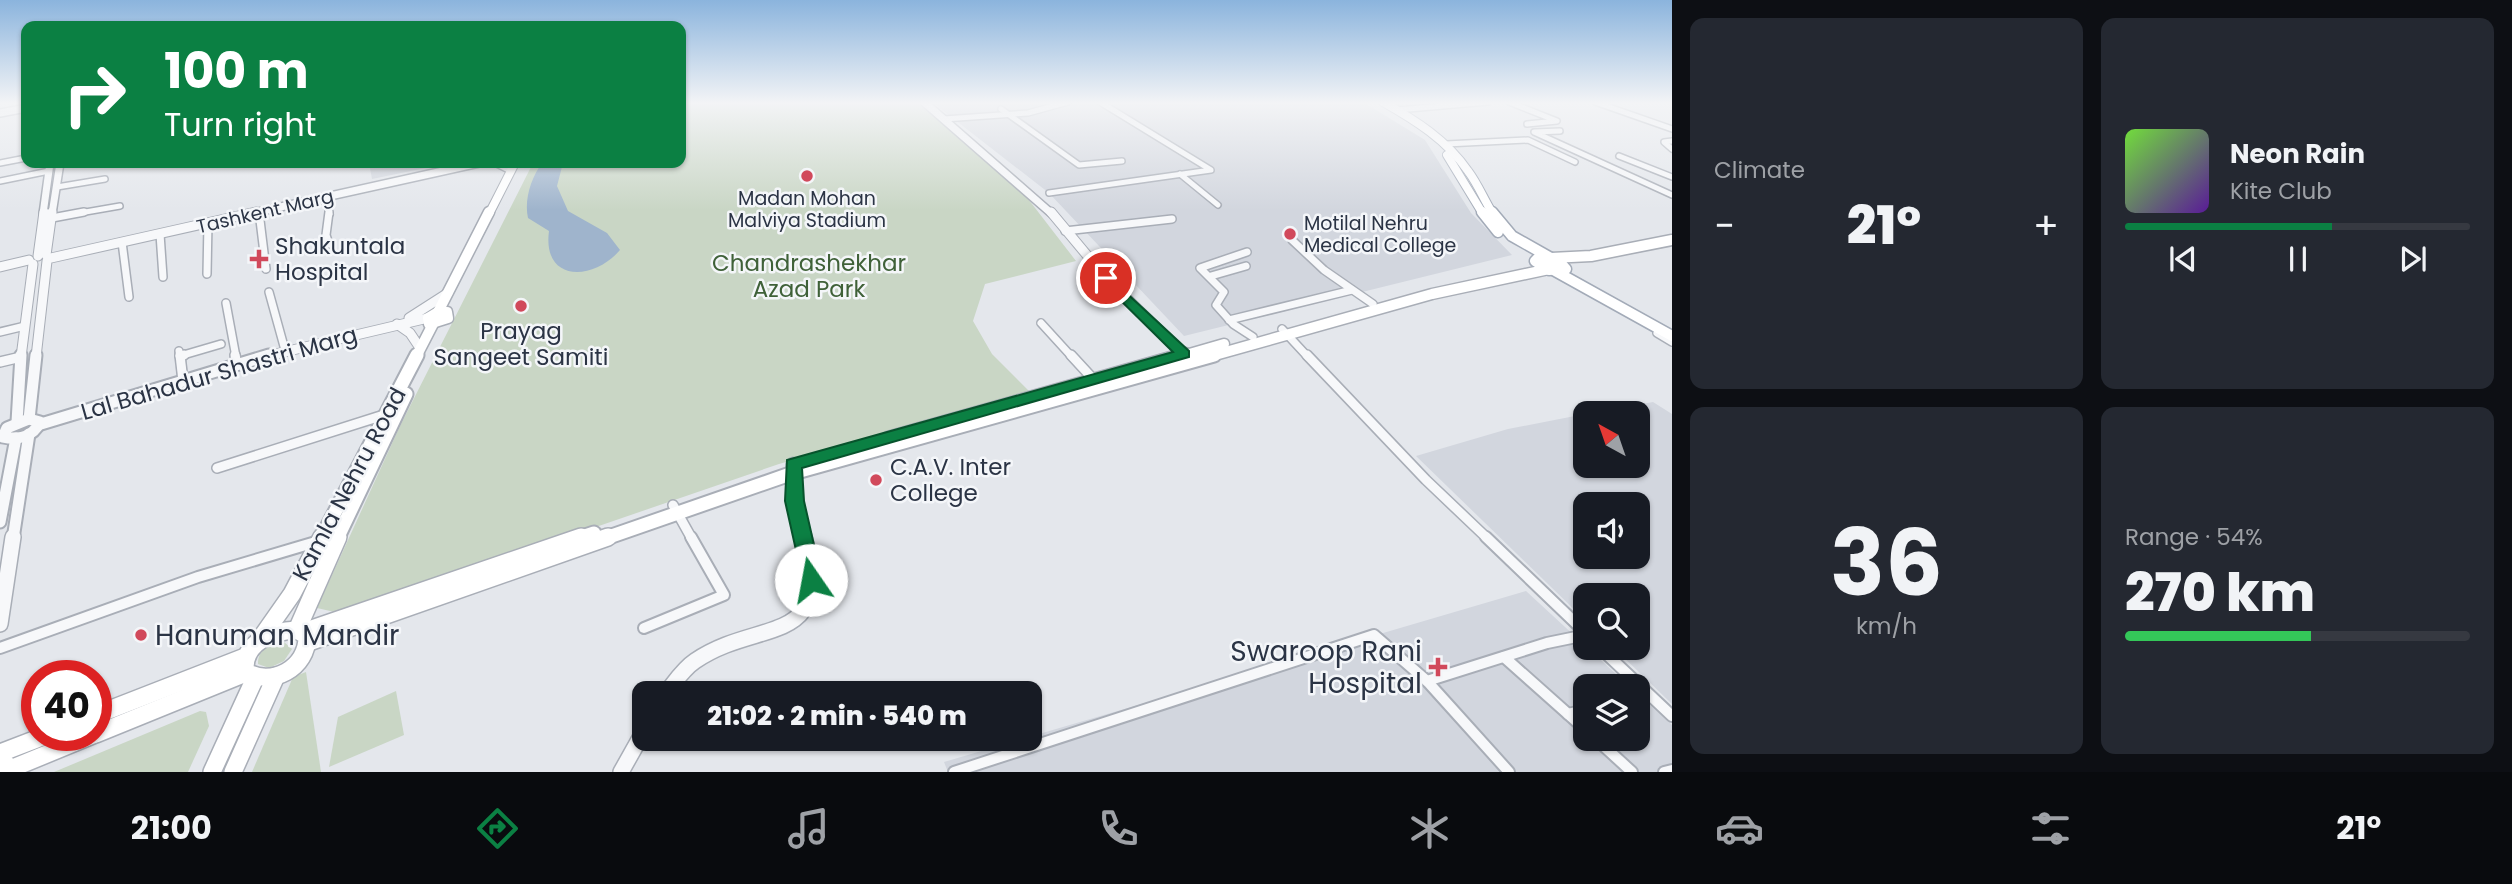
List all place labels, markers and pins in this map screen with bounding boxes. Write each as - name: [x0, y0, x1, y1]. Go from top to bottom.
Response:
- marker: Madan Mohan Malviya Stadium: [799, 168, 815, 184]
- place label: Madan Mohan Malviya Stadium: [728, 185, 886, 234]
- place label: Motilal Nehru Medical College: [1304, 210, 1456, 259]
- marker: Motilal Nehru Medical College: [1282, 226, 1298, 242]
- place label: Shakuntala Hospital: [275, 230, 405, 288]
- pin: [1076, 248, 1136, 308]
- marker: Shakuntala Hospital: [249, 249, 269, 269]
- marker: Prayag Sangeet Samiti: [513, 298, 529, 314]
- place label: Prayag Sangeet Samiti: [434, 315, 608, 373]
- place label: C.A.V. Inter College: [890, 451, 1011, 509]
- marker: C.A.V. Inter College: [868, 472, 884, 488]
- place label: Hanuman Mandir: [155, 616, 400, 655]
- marker: Hanuman Mandir: [133, 627, 149, 643]
- place label: Swaroop Rani Hospital: [1230, 632, 1422, 703]
- marker: Swaroop Rani Hospital: [1428, 657, 1448, 677]

